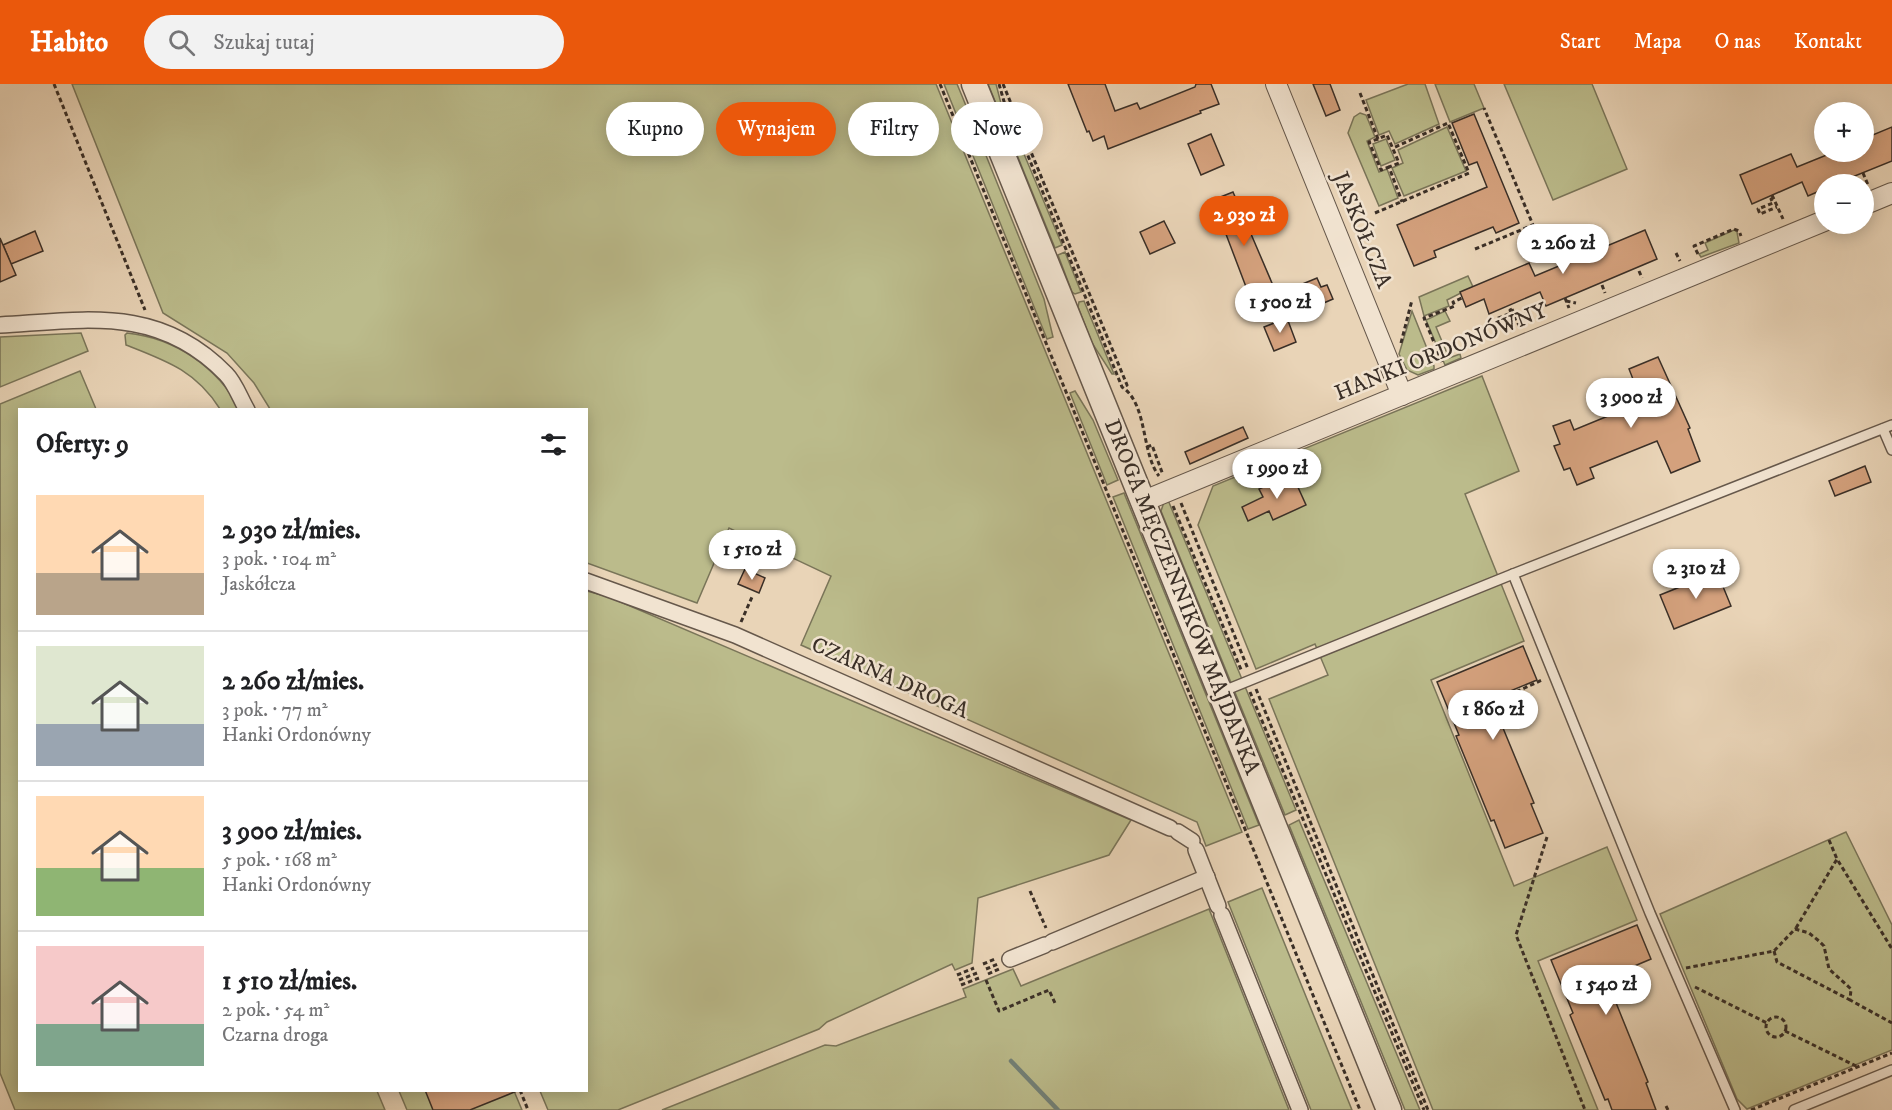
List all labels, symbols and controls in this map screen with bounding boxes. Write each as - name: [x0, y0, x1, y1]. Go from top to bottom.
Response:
- search box: [144, 15, 564, 69]
- text: Habito: [30, 25, 108, 60]
- icon: search: [165, 26, 198, 59]
- text: Szukaj tutaj: [213, 29, 314, 56]
- text: Start: [1560, 29, 1601, 55]
- text: Mapa: [1634, 29, 1681, 55]
- text: O nas: [1714, 29, 1761, 55]
- text: Kontakt: [1794, 29, 1862, 55]
- chip: Kupno: [606, 102, 704, 156]
- chip: Wynajem: [716, 102, 836, 156]
- chip: Filtry: [848, 102, 939, 156]
- chip: Nowe: [951, 102, 1043, 156]
- map controls: [1814, 102, 1874, 234]
- button: +: [1814, 102, 1874, 162]
- street label: JASKÓŁCZA: [1326, 166, 1399, 293]
- button: −: [1814, 174, 1874, 234]
- pin: 2 930 zł: [1182, 196, 1306, 247]
- text: 2 930 zł: [1213, 203, 1275, 228]
- pin: 2 260 zł: [1501, 224, 1625, 275]
- text: 2 260 zł: [1531, 231, 1595, 256]
- pin: 1 500 zł: [1218, 283, 1342, 334]
- text: 1 500 zł: [1249, 290, 1311, 315]
- street label: HANKI ORDONÓWNY: [1330, 296, 1552, 407]
- pin: 3 900 zł: [1569, 378, 1693, 429]
- text: 3 900 zł: [1600, 385, 1662, 410]
- street label: DROGA MĘCZENNIKÓW MAJDANKA: [1098, 415, 1267, 780]
- text: Oferty: 9: [36, 428, 129, 461]
- icon: filters: [537, 428, 570, 461]
- pin: 1 990 zł: [1215, 449, 1339, 500]
- text: 1 990 zł: [1246, 456, 1308, 481]
- text: 2 930 zł/mies.: [222, 514, 361, 547]
- icon: home: [84, 519, 156, 591]
- pin: 1 510 zł: [690, 530, 814, 581]
- text: 1 510 zł: [723, 537, 781, 562]
- text: 3 pok. · 104 m²: [222, 547, 336, 572]
- pin: 2 310 zł: [1634, 549, 1758, 600]
- text: 2 310 zł: [1667, 556, 1725, 581]
- text: Jaskółcza: [222, 572, 296, 597]
- street label: CZARNA DROGA: [807, 631, 974, 725]
- text: 2 260 zł/mies.: [222, 665, 364, 698]
- icon: home: [84, 670, 156, 742]
- pin: 1 860 zł: [1431, 690, 1555, 741]
- text: 1 860 zł: [1462, 697, 1524, 722]
- text: 3 pok. · 77 m²: [222, 698, 328, 723]
- text: Hanki Ordonówny: [222, 723, 371, 748]
- text: 3 900 zł/mies.: [222, 815, 362, 848]
- icon: home: [84, 820, 156, 892]
- text: 5 pok. · 168 m²: [222, 848, 337, 873]
- text: Hanki Ordonówny: [222, 873, 371, 898]
- text: 1 510 zł/mies.: [222, 965, 357, 998]
- pin: 1 540 zł: [1544, 965, 1668, 1016]
- icon: home: [84, 970, 156, 1042]
- text: 1 540 zł: [1575, 972, 1637, 997]
- text: 2 pok. · 54 m²: [222, 998, 329, 1023]
- text: Czarna droga: [222, 1023, 328, 1048]

